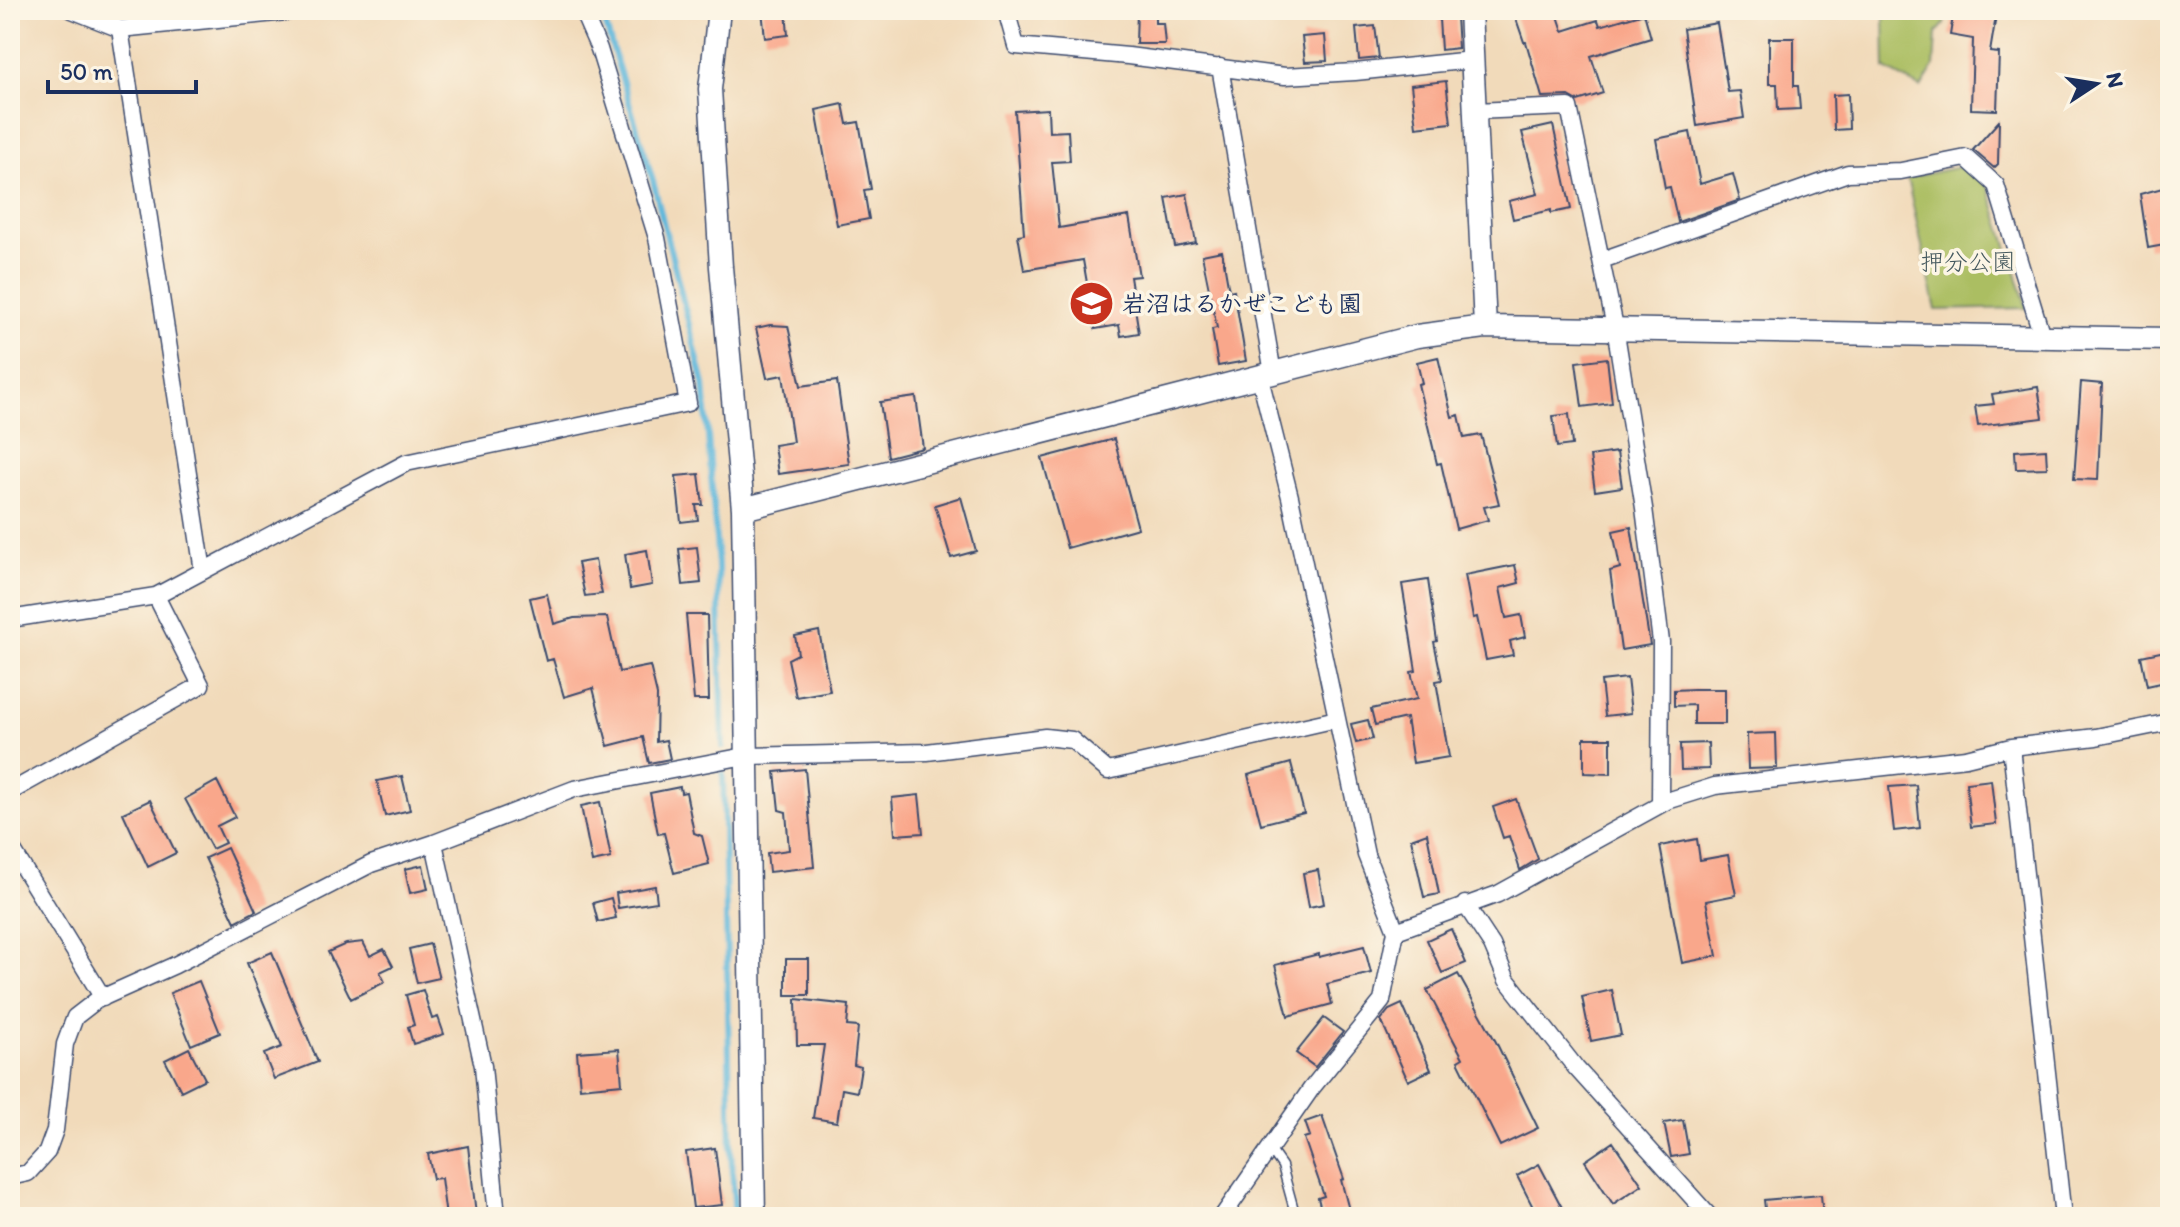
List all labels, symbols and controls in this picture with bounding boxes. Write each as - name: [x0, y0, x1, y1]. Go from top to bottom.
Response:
- scale bar: [48, 44, 196, 94]
- north arrow: [2056, 44, 2136, 124]
- text: 50 m: [60, 57, 113, 86]
- text: N: [2100, 70, 2130, 90]
- park label: 押分公園: [1920, 247, 2016, 276]
- school or university icon: 岩沼はるかぜこども園: [1067, 279, 1115, 327]
- place label: 岩沼はるかぜこども園: [1122, 289, 1362, 318]

